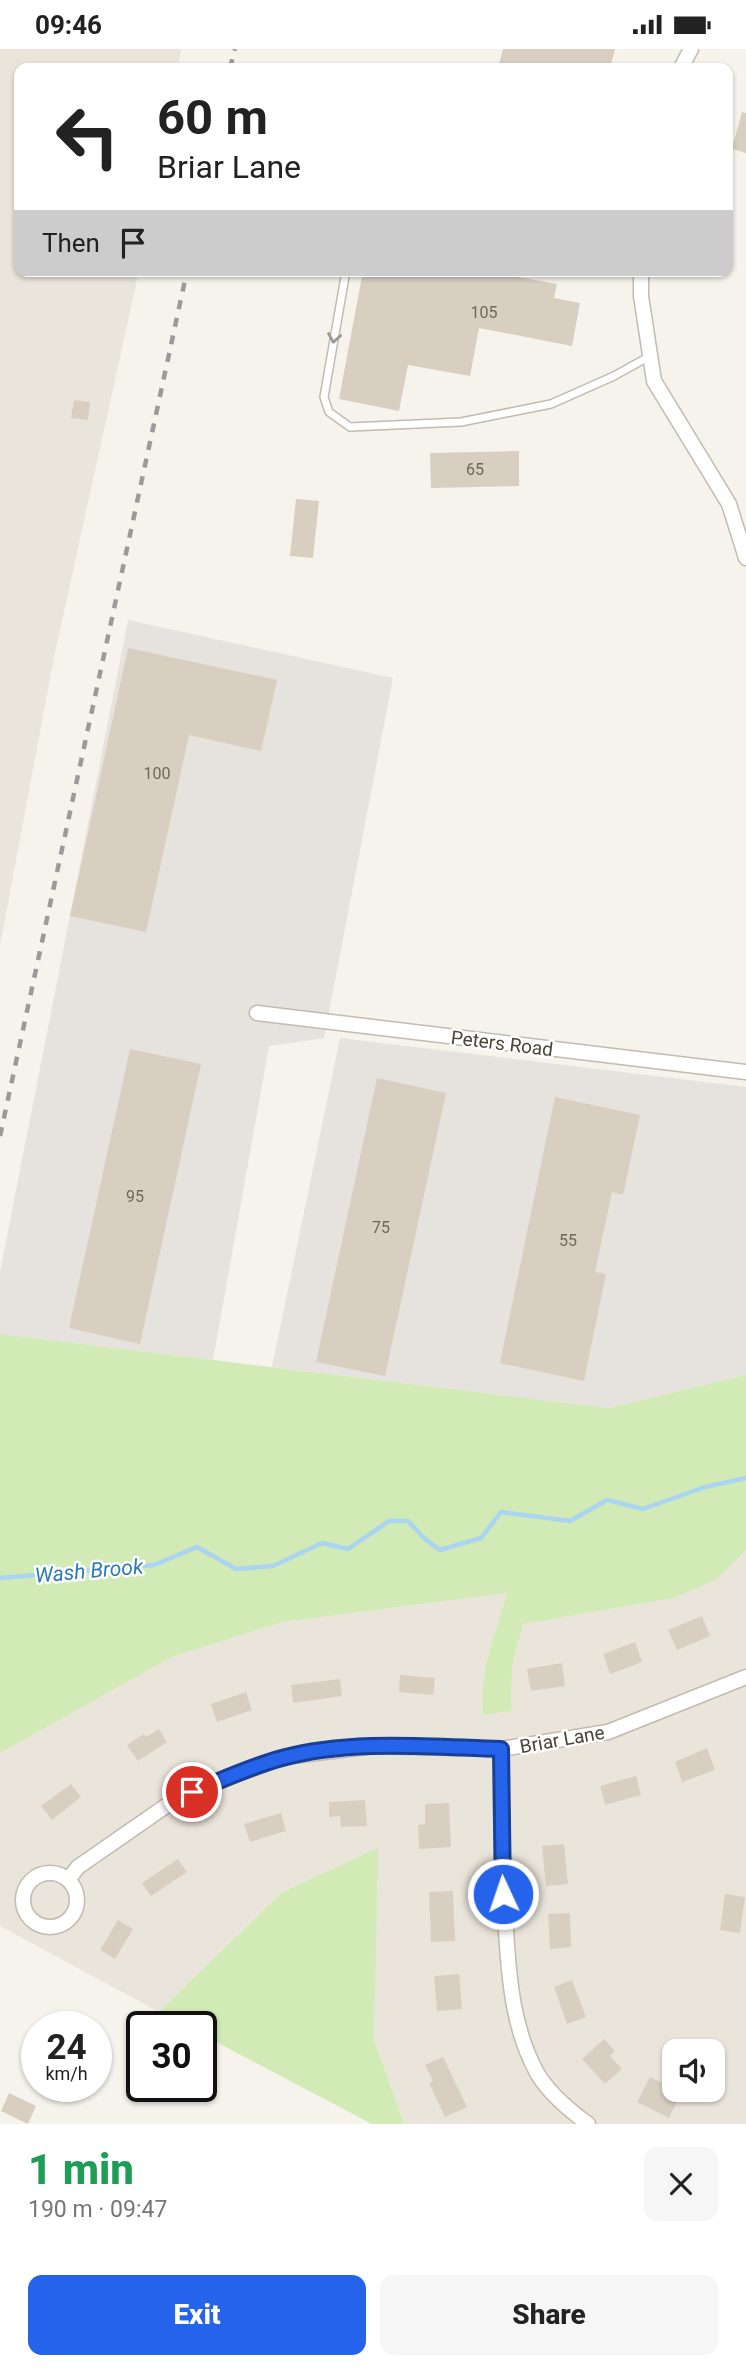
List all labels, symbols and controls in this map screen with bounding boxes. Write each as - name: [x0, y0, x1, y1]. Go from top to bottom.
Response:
- text: 09:46: [35, 10, 102, 40]
- text: 60 m: [157, 89, 268, 146]
- icon: left: [42, 91, 133, 182]
- text: Briar Lane: [157, 148, 301, 186]
- icon: arrive: [114, 224, 152, 262]
- text: Then: [42, 228, 100, 258]
- house number: 105: [471, 303, 497, 322]
- one-way arrow: [327, 333, 342, 344]
- house number: 65: [466, 460, 484, 479]
- house number: 100: [144, 764, 170, 783]
- street label: Peters Road: [450, 1026, 554, 1061]
- house number: 95: [126, 1187, 144, 1206]
- house number: 75: [372, 1218, 390, 1237]
- house number: 55: [559, 1231, 577, 1250]
- water label: Wash Brook: [34, 1554, 145, 1588]
- street label: Briar Lane: [518, 1721, 606, 1758]
- pin: [162, 1762, 222, 1822]
- icon: arrive: [173, 1773, 211, 1811]
- position arrow: [466, 1857, 540, 1931]
- speed limit sign: 30: [126, 2011, 217, 2102]
- text: 24: [46, 2027, 87, 2068]
- map controls: [662, 2039, 725, 2102]
- button: sound: [662, 2039, 725, 2102]
- text: km/h: [45, 2063, 88, 2084]
- text: 1 min: [28, 2145, 134, 2194]
- button: close: [644, 2147, 718, 2221]
- text: 190 m · 09:47: [28, 2196, 167, 2223]
- button: Exit: [28, 2275, 366, 2355]
- button: Share: [380, 2275, 718, 2355]

